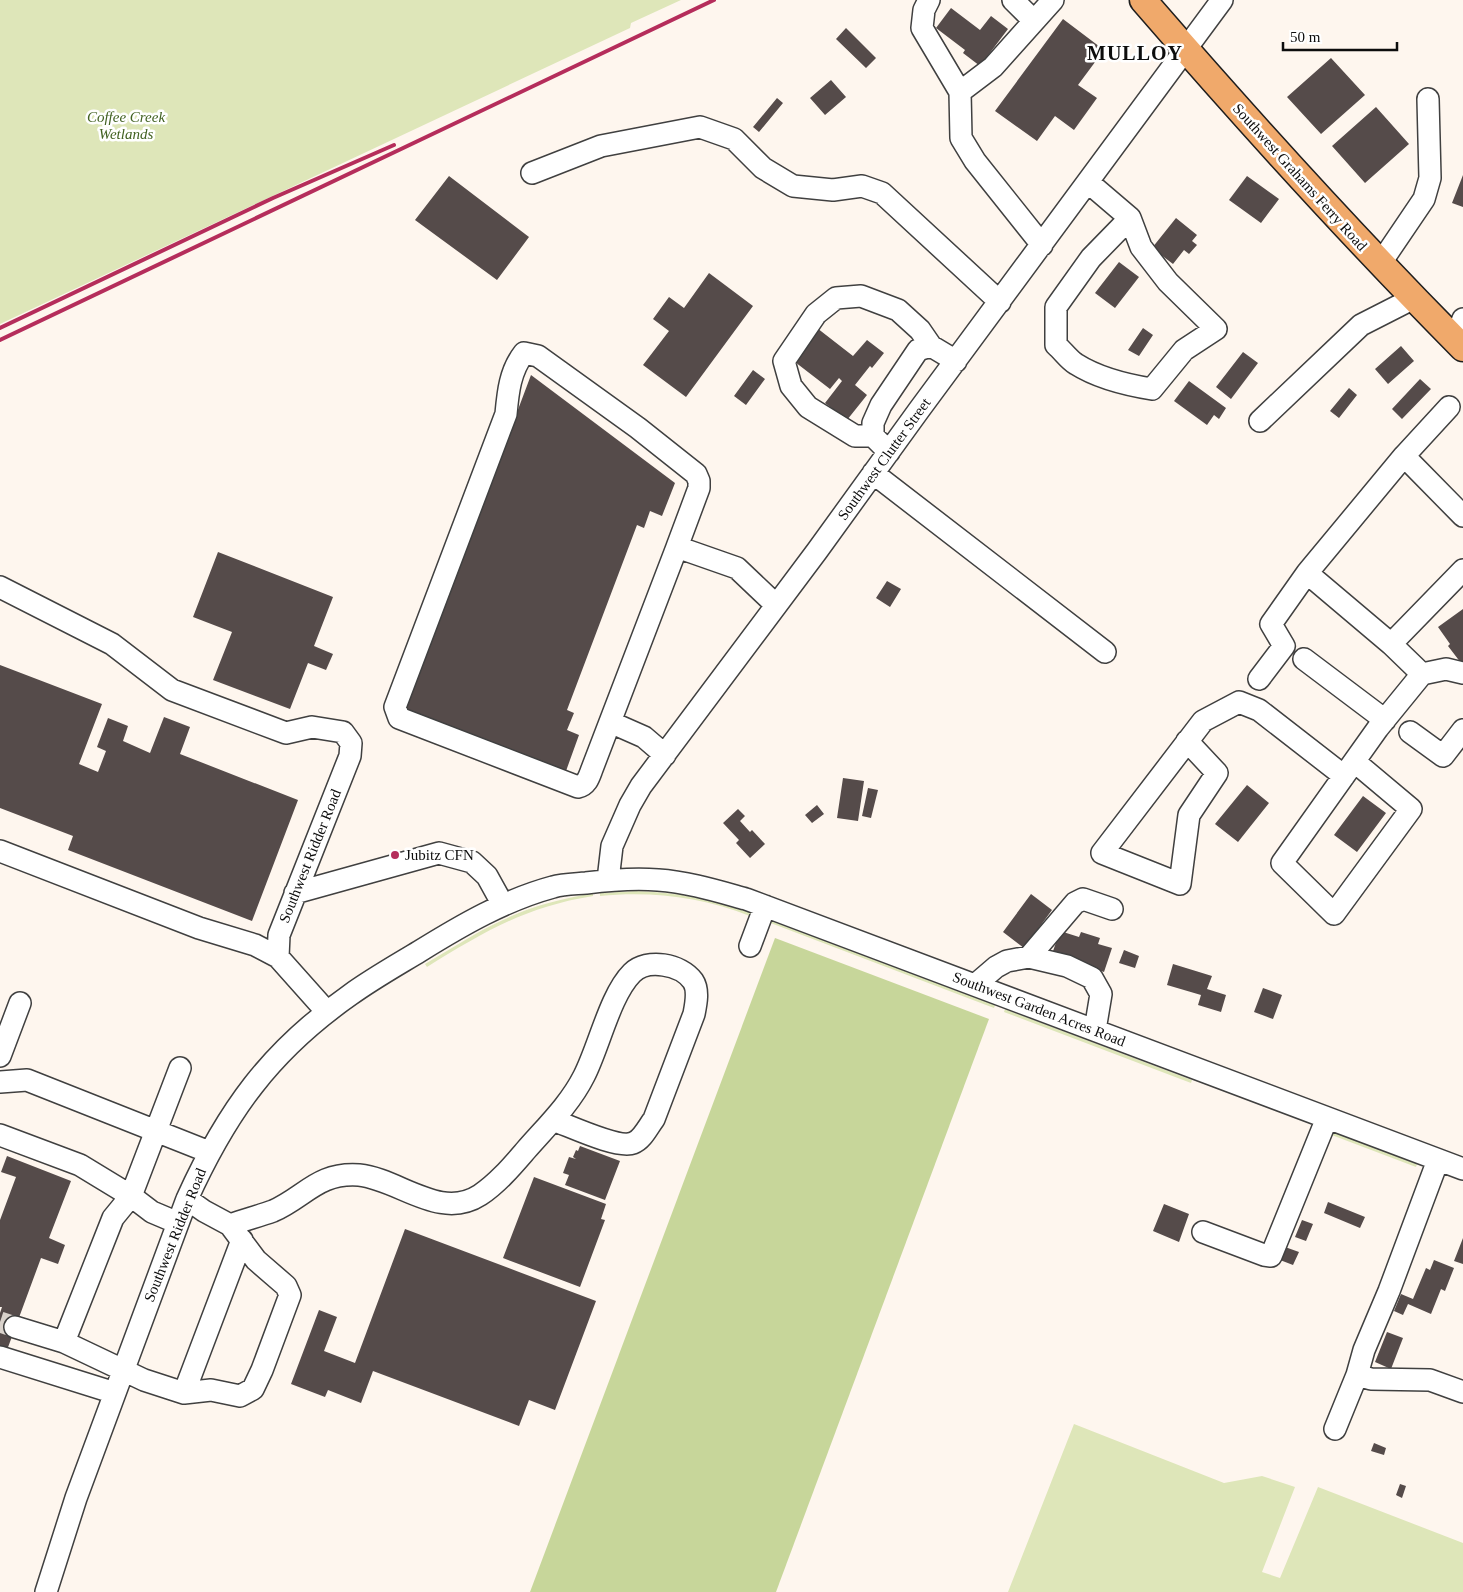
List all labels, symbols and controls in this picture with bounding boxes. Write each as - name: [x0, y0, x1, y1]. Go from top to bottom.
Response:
- scale bar: [1283, 20, 1397, 52]
- text: 50 m: [1290, 29, 1321, 45]
- district label: MULLOY: [1087, 42, 1183, 64]
- street label: Southwest Grahams Ferry Road: [1230, 100, 1371, 254]
- park label: Coffee Creek Wetlands: [87, 109, 165, 142]
- street label: Southwest Clutter Street: [834, 394, 934, 523]
- street label: Southwest Ridder Road: [276, 786, 344, 925]
- place label: Jubitz CFN: [405, 847, 474, 863]
- marker: Jubitz CFN: [389, 849, 401, 861]
- street label: Southwest Garden Acres Road: [950, 969, 1128, 1050]
- street label: Southwest Ridder Road: [141, 1165, 209, 1304]

